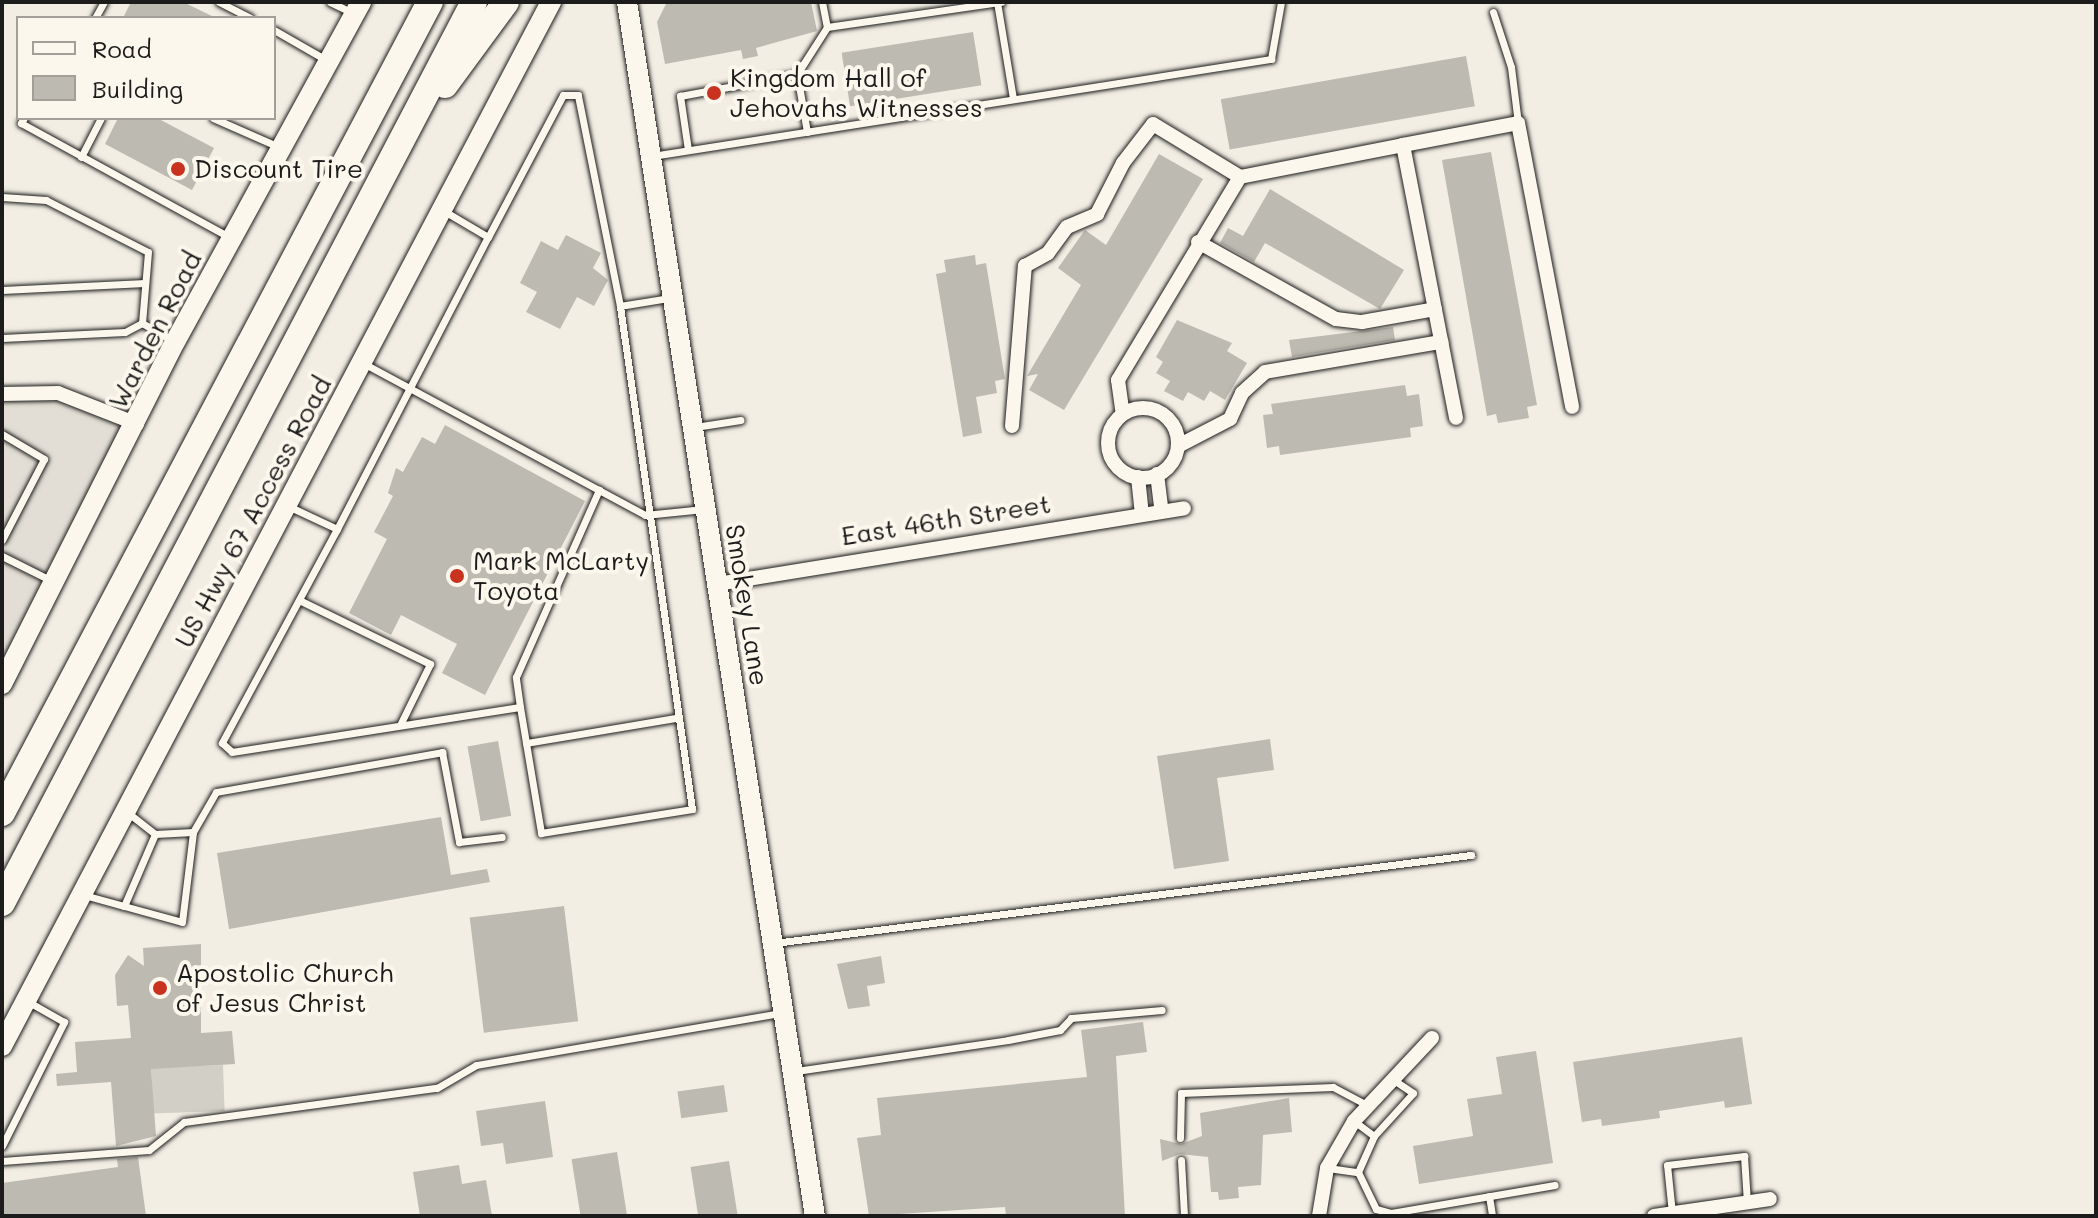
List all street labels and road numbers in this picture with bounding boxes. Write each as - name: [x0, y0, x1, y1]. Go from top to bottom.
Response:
- street label: Warden Road: [102, 246, 208, 414]
- street label: US Hwy 67 Access Road: [168, 371, 338, 653]
- street label: East 46th Street: [839, 488, 1053, 552]
- street label: Smokey Lane: [719, 522, 775, 688]

